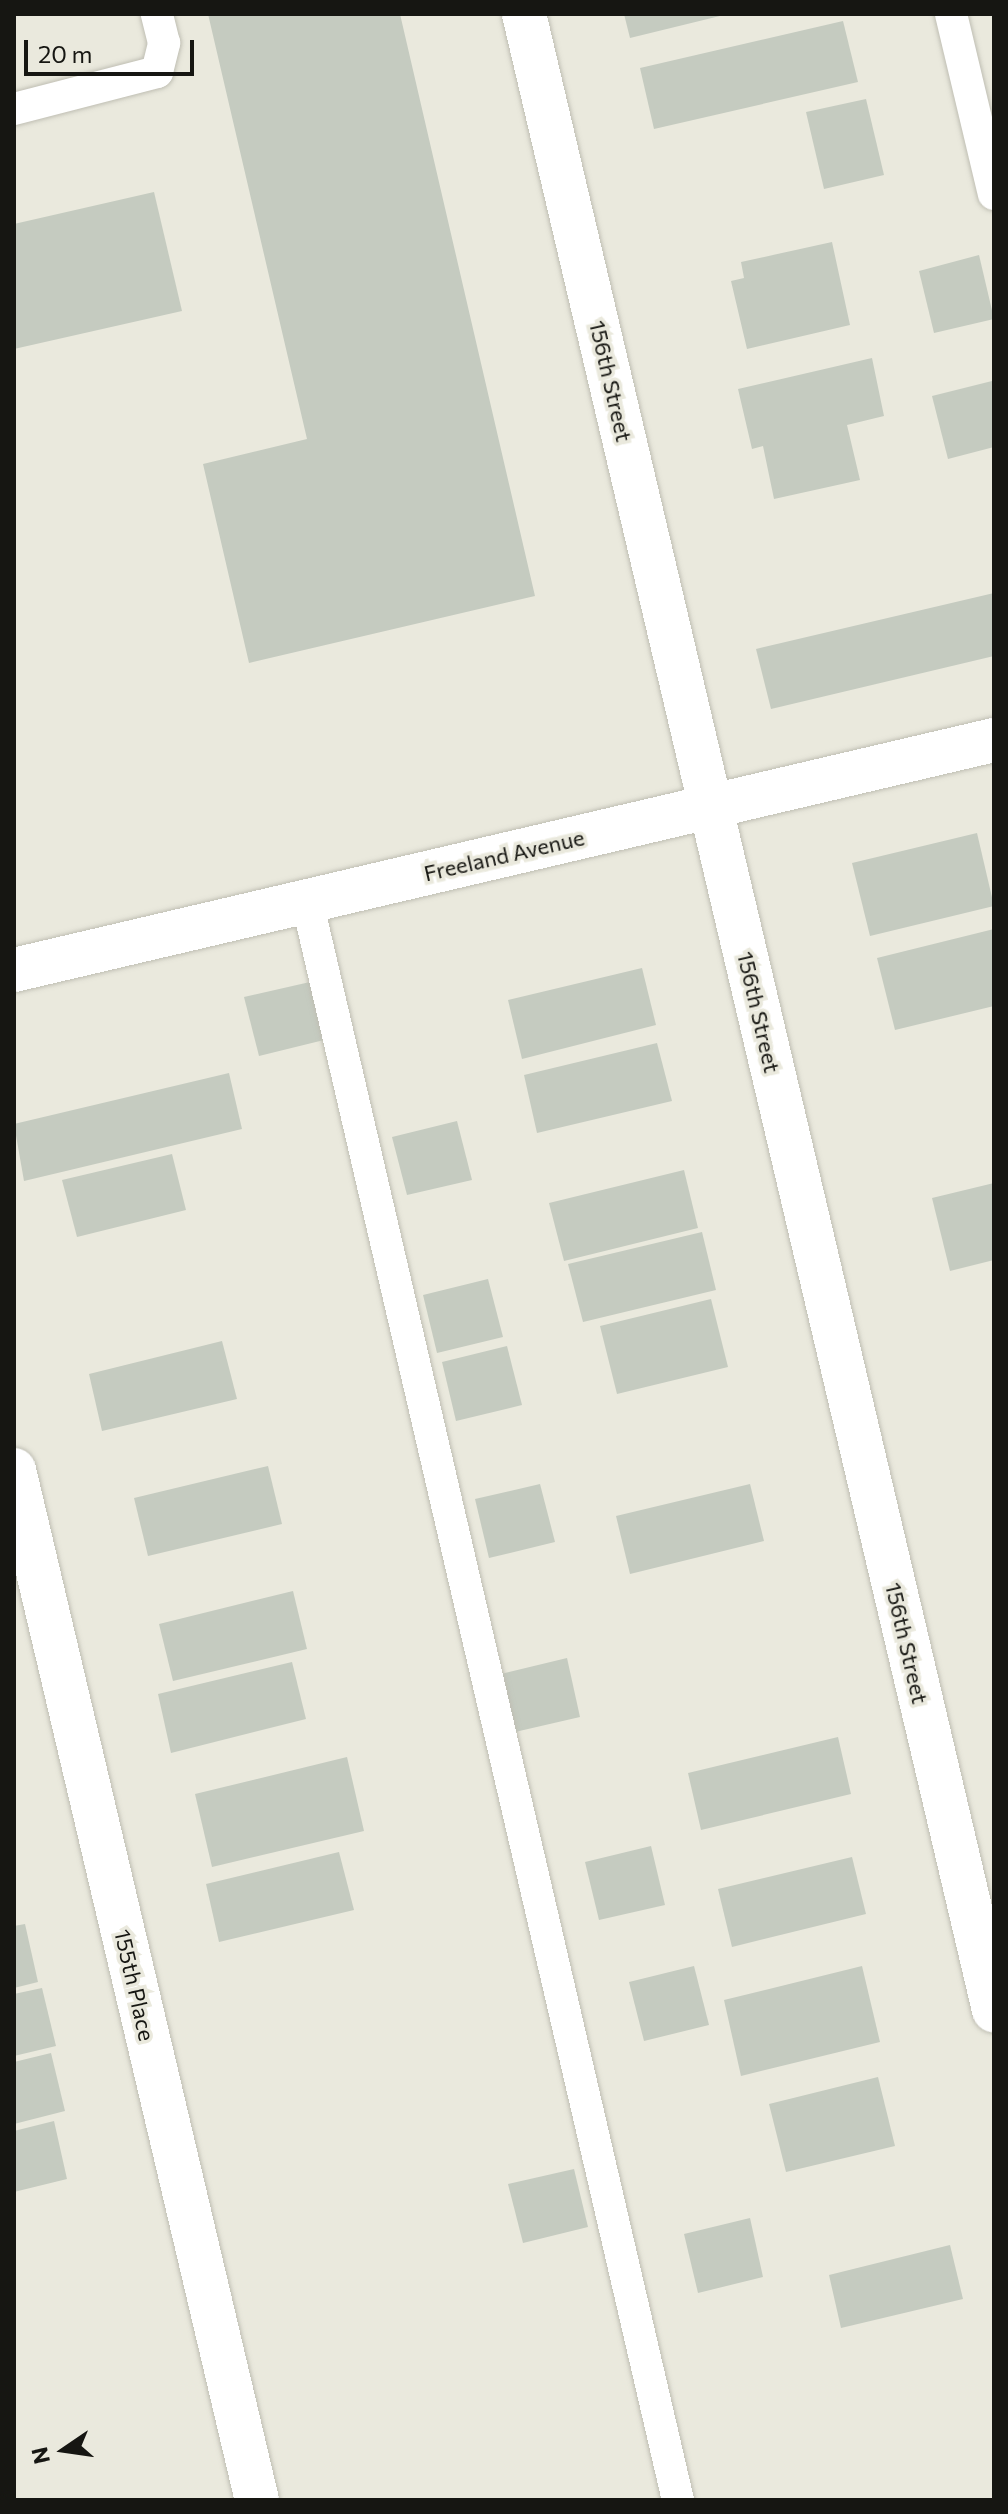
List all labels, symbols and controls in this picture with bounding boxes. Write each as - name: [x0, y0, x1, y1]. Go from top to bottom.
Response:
- scale bar: [28, 24, 198, 74]
- text: 20 m: [38, 39, 92, 68]
- street label: 156th Street: [584, 318, 638, 444]
- street label: Freeland Avenue: [421, 824, 587, 886]
- street label: 156th Street: [732, 949, 786, 1075]
- street label: 156th Street: [880, 1580, 934, 1706]
- street label: 155th Place: [109, 1927, 161, 2043]
- north arrow: [24, 2410, 104, 2490]
- text: N: [25, 2444, 55, 2467]

